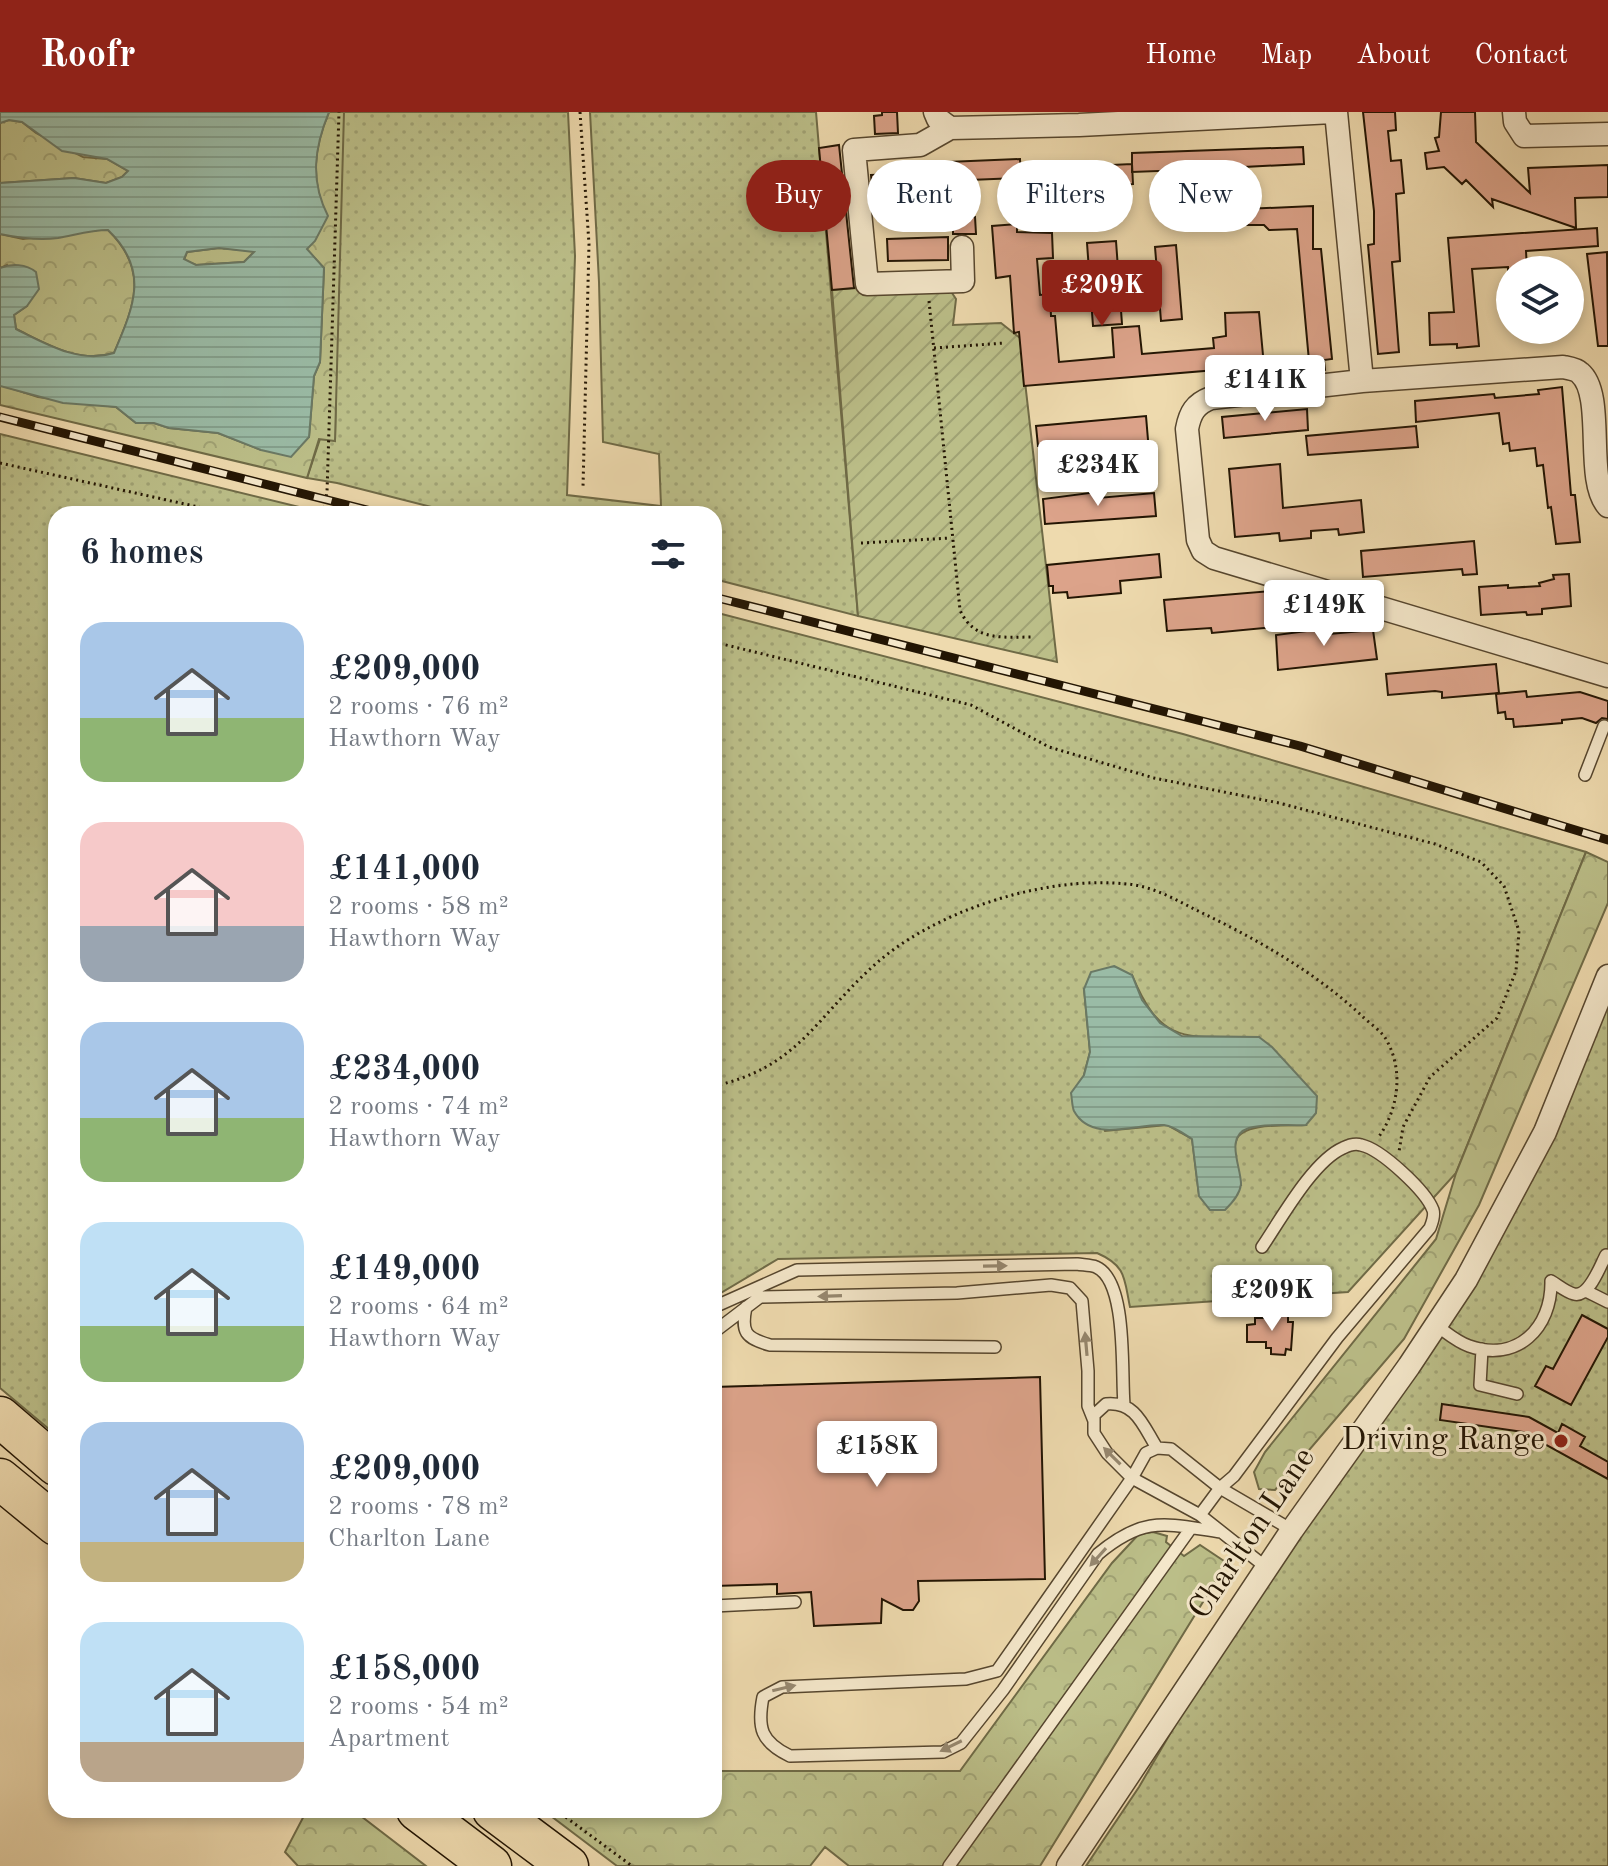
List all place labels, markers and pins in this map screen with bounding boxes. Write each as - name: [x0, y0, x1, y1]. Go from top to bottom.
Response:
- pin: £209K: [1046, 260, 1158, 328]
- pin: £141K: [1209, 355, 1321, 423]
- pin: £234K: [1042, 440, 1154, 508]
- pin: £149K: [1268, 580, 1380, 648]
- pin: £209K: [1216, 1265, 1328, 1333]
- pin: £158K: [821, 1421, 933, 1489]
- place label: Driving Range: [1341, 1425, 1545, 1457]
- marker: Driving Range: [1552, 1432, 1570, 1450]

